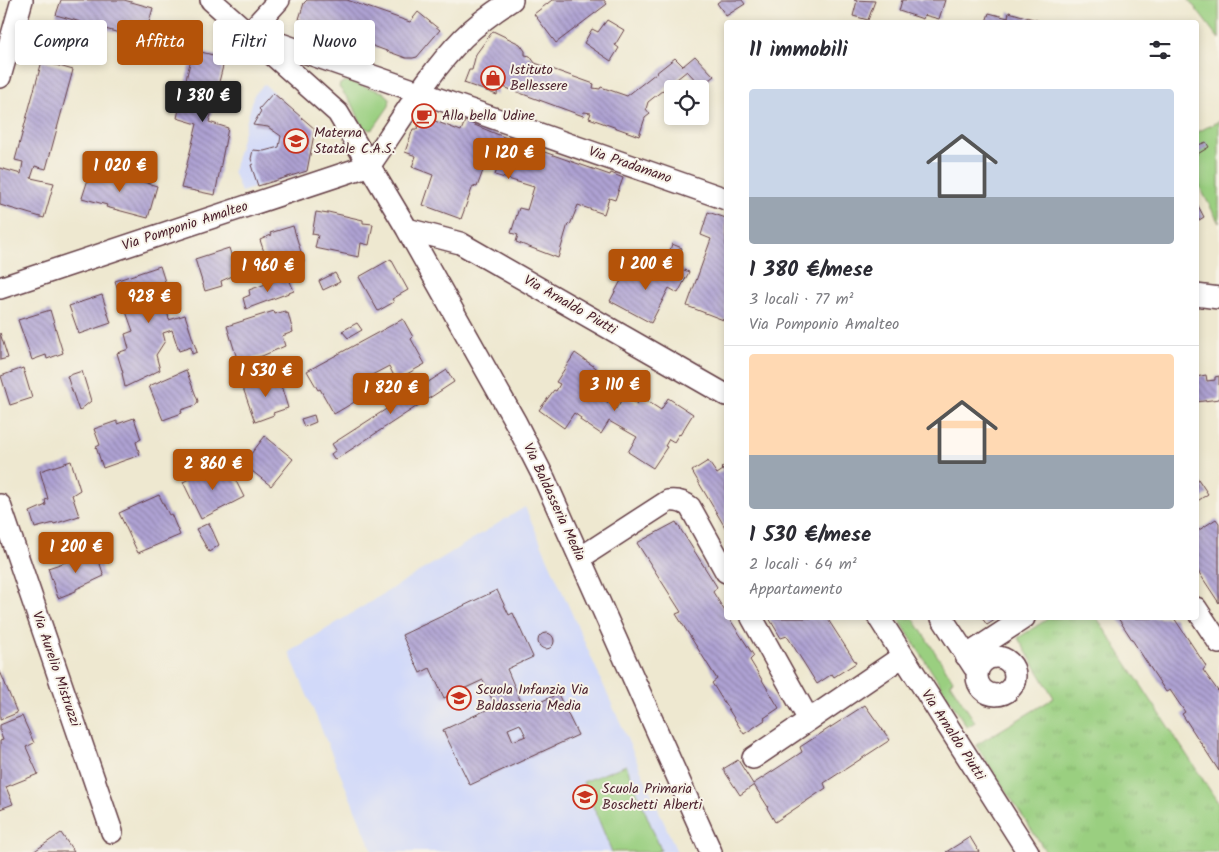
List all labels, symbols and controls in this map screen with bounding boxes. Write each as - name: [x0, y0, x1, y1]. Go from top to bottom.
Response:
- chip: Compra: [15, 20, 107, 65]
- chip: Affitta: [117, 20, 203, 65]
- chip: Filtri: [213, 20, 284, 65]
- chip: Nuovo: [294, 20, 375, 65]
- text: 11 immobili: [749, 34, 848, 67]
- icon: filters: [1146, 36, 1174, 64]
- place label: Istituto Bellessere: [510, 59, 568, 97]
- shop icon: Istituto Bellessere: [480, 65, 506, 91]
- pin: 1 380 €: [157, 80, 249, 123]
- map controls: [664, 80, 709, 125]
- button: locate: [664, 80, 709, 125]
- text: 1 380 €: [176, 84, 230, 109]
- cafe icon: Alla bella Udine: [411, 103, 437, 129]
- place label: Alla bella Udine: [442, 105, 535, 127]
- icon: home: [917, 121, 1007, 211]
- place label: Materna Statale C.A.S.: [314, 122, 395, 160]
- school or university icon: Materna Statale C.A.S.: [283, 128, 309, 154]
- pin: 1 120 €: [463, 138, 555, 180]
- street label: Via Pradamano: [585, 140, 675, 190]
- text: 1 120 €: [484, 141, 534, 166]
- pin: 1 020 €: [74, 150, 166, 193]
- text: 1 020 €: [93, 154, 147, 179]
- street label: Via Pomponio Amalteo: [119, 195, 251, 257]
- pin: 1 200 €: [600, 248, 692, 291]
- pin: 1 960 €: [222, 250, 314, 293]
- text: 1 200 €: [619, 252, 673, 277]
- text: 1 960 €: [242, 254, 294, 279]
- text: 1 380 €/mese: [749, 254, 873, 287]
- street label: Via Arnaldo Piutti: [519, 269, 621, 341]
- pin: 928 €: [114, 282, 184, 324]
- text: 928 €: [127, 285, 171, 310]
- text: 3 locali · 77 m²: [749, 287, 854, 312]
- text: Via Pomponio Amalteo: [749, 312, 899, 337]
- pin: 1 530 €: [220, 356, 312, 398]
- text: 1 530 €: [240, 359, 292, 384]
- pin: 3 110 €: [569, 370, 661, 412]
- pin: 1 820 €: [345, 372, 437, 415]
- text: 3 110 €: [590, 373, 640, 398]
- text: 1 820 €: [364, 376, 418, 401]
- icon: home: [917, 387, 1007, 477]
- street label: Via Baldasseria Media: [517, 439, 591, 565]
- pin: 2 860 €: [167, 448, 259, 491]
- text: 2 860 €: [184, 452, 242, 477]
- text: 1 530 €/mese: [749, 519, 871, 552]
- pin: 1 200 €: [30, 532, 122, 574]
- text: 1 200 €: [49, 535, 103, 560]
- text: 2 locali · 64 m²: [749, 552, 857, 577]
- text: Appartamento: [749, 577, 842, 602]
- street label: Via Aurelio Mistruzzi: [26, 608, 86, 730]
- place label: Scuola Infanzia Via Baldasseria Media: [476, 679, 588, 717]
- school or university icon: Scuola Infanzia Via Baldasseria Media: [446, 685, 472, 711]
- street label: Via Arnaldo Piutti: [915, 685, 991, 785]
- place label: Scuola Primaria Boschetti Alberti: [602, 778, 703, 816]
- school or university icon: Scuola Primaria Boschetti Alberti: [572, 784, 598, 810]

